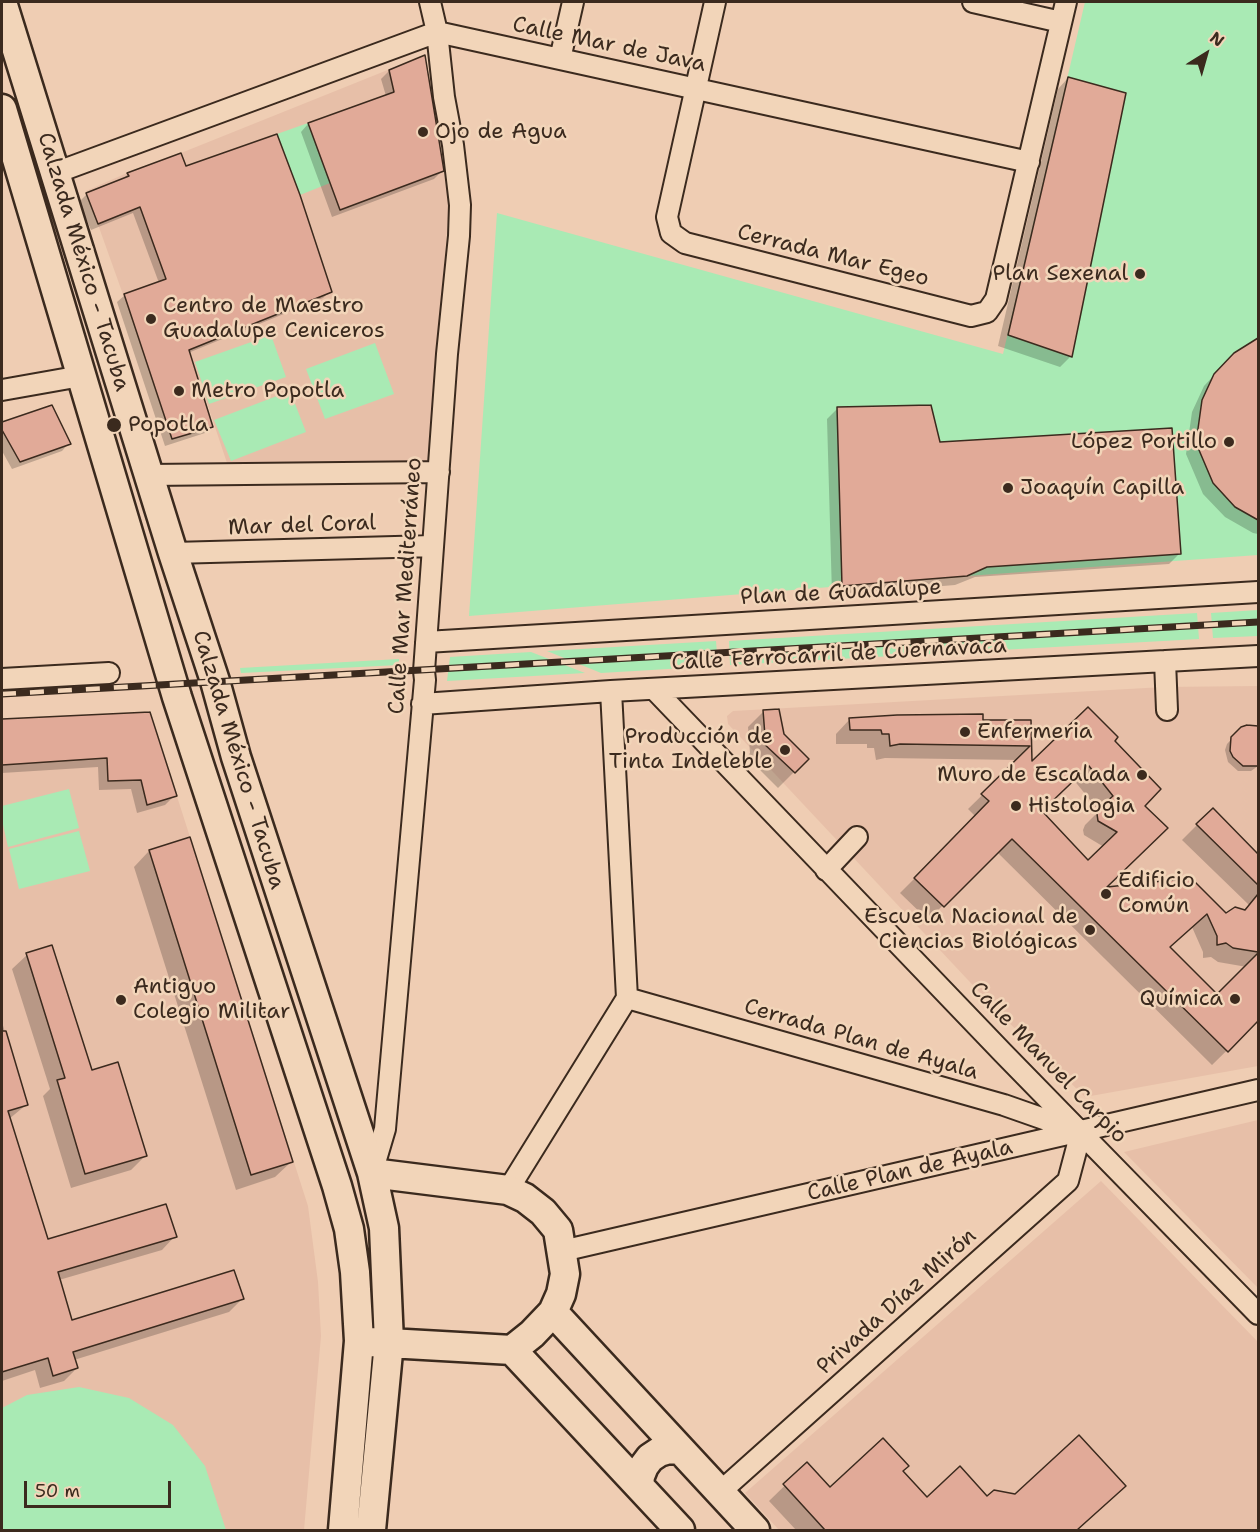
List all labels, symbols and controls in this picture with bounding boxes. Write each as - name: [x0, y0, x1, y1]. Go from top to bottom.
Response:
- street label: Calle Mar de Java: [510, 12, 708, 78]
- north arrow: [1176, 24, 1236, 84]
- text: N: [1206, 27, 1229, 51]
- place label: Ojo de Agua: [435, 119, 567, 145]
- marker: Ojo de Agua: [416, 125, 430, 139]
- street label: Calzada México - Tacuba: [31, 130, 135, 394]
- street label: Cerrada Mar Egeo: [734, 219, 932, 293]
- place label: Plan Sexenal: [992, 261, 1128, 287]
- marker: Plan Sexenal: [1133, 267, 1147, 281]
- place label: Centro de Maestro Guadalupe Ceniceros: [163, 293, 385, 344]
- marker: Centro de Maestro Guadalupe Ceniceros: [144, 312, 158, 326]
- place label: Metro Popotla: [191, 378, 344, 404]
- marker: Metro Popotla: [172, 384, 186, 398]
- place label: Popotla: [128, 412, 209, 438]
- marker: Popotla: [105, 416, 123, 434]
- place label: López Portillo: [1071, 429, 1217, 455]
- marker: López Portillo: [1222, 435, 1236, 449]
- street label: Calle Mar Mediterráneo: [384, 457, 428, 715]
- place label: Joaquín Capilla: [1020, 475, 1184, 501]
- marker: Joaquín Capilla: [1001, 481, 1015, 495]
- street label: Mar del Coral: [228, 510, 376, 542]
- street label: Plan de Guadalupe: [740, 575, 942, 611]
- street label: Calzada México - Tacuba: [186, 628, 290, 892]
- street label: Calle Ferrocarril de Cuernavaca: [671, 633, 1007, 677]
- place label: Enfermeria: [977, 719, 1093, 745]
- place label: Producción de Tinta Indeleble: [609, 724, 773, 776]
- marker: Enfermeria: [958, 725, 972, 739]
- marker: Producción de Tinta Indeleble: [778, 743, 792, 757]
- place label: Muro de Escalada: [937, 762, 1130, 788]
- marker: Muro de Escalada: [1135, 768, 1149, 782]
- place label: Histologia: [1028, 793, 1135, 819]
- marker: Histologia: [1009, 799, 1023, 813]
- place label: Edificio Común: [1118, 868, 1195, 920]
- marker: Edificio Común: [1099, 887, 1113, 901]
- place label: Escuela Nacional de Ciencias Biológicas: [864, 904, 1078, 956]
- marker: Escuela Nacional de Ciencias Biológicas: [1083, 923, 1097, 937]
- place label: Antiguo Colegio Militar: [133, 974, 290, 1026]
- street label: Calle Manuel Carpio: [964, 977, 1132, 1149]
- place label: Química: [1140, 986, 1223, 1012]
- marker: Química: [1228, 992, 1242, 1006]
- marker: Antiguo Colegio Militar: [114, 993, 128, 1007]
- street label: Cerrada Plan de Ayala: [741, 994, 981, 1086]
- street label: Calle Plan de Ayala: [805, 1135, 1015, 1207]
- street label: Privada Díaz Mirón: [812, 1223, 982, 1381]
- scale bar: [27, 1469, 174, 1507]
- text: 50 m: [35, 1479, 80, 1503]

